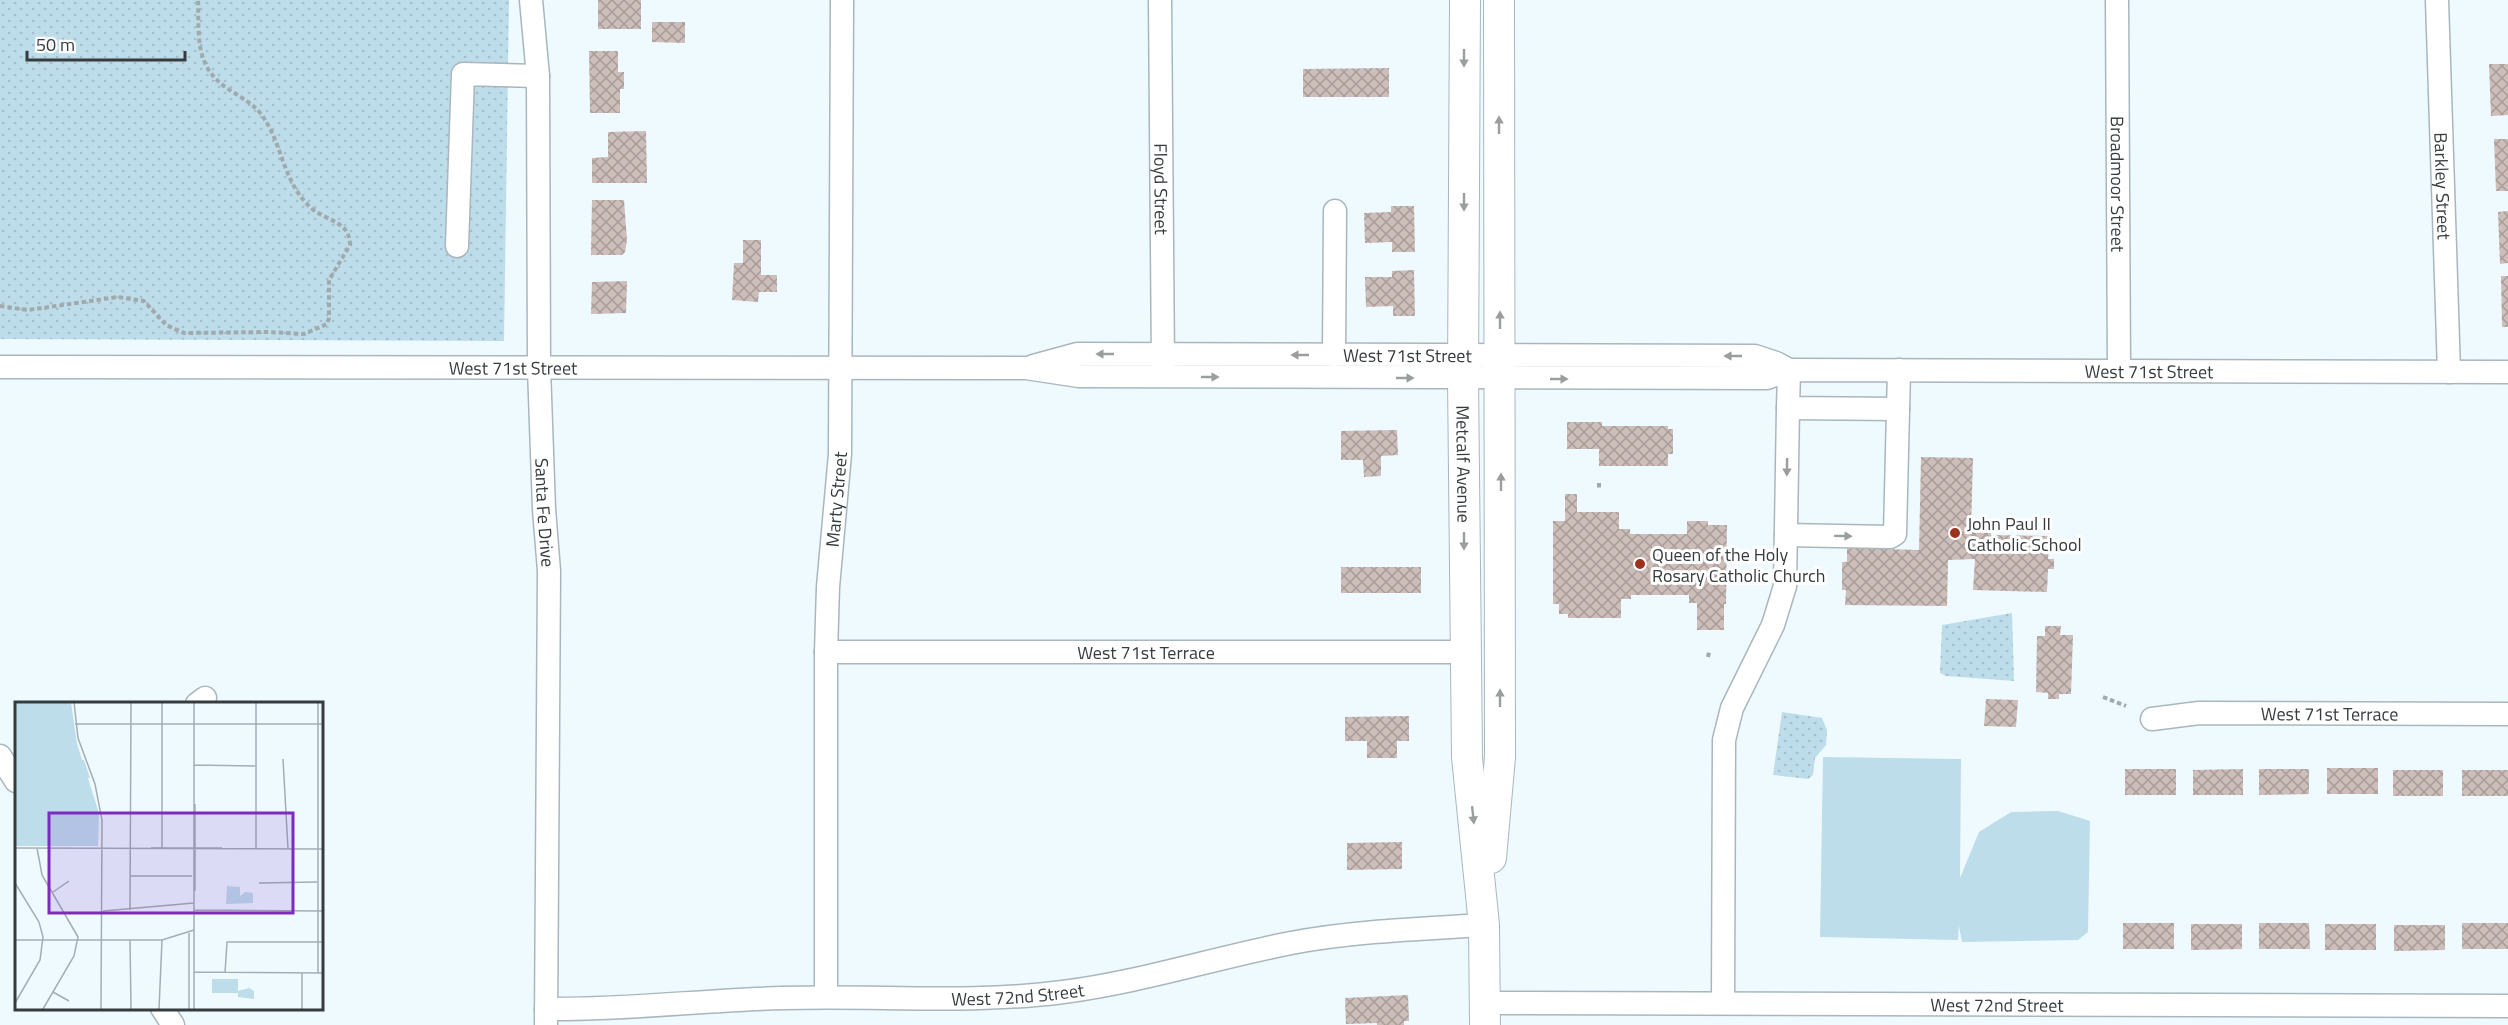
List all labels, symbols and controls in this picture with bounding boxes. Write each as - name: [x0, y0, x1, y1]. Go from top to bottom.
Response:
- scale bar: [27, 24, 184, 62]
- text: 50 m: [36, 31, 75, 58]
- one-way arrow: [1459, 49, 1469, 68]
- one-way arrow: [1494, 116, 1504, 135]
- street label: Broadmoor Street: [2104, 116, 2132, 253]
- street label: Barkley Street: [2428, 132, 2458, 241]
- street label: Floyd Street: [1148, 143, 1175, 236]
- one-way arrow: [1459, 192, 1469, 211]
- one-way arrow: [1495, 311, 1505, 330]
- street label: West 71st Street: [1343, 341, 1472, 369]
- one-way arrow: [1095, 349, 1114, 359]
- one-way arrow: [1290, 350, 1309, 360]
- one-way arrow: [1724, 351, 1743, 361]
- street label: West 71st Street: [449, 354, 578, 381]
- street label: West 71st Street: [2085, 357, 2214, 385]
- one-way arrow: [1200, 372, 1219, 382]
- one-way arrow: [1395, 373, 1414, 383]
- one-way arrow: [1549, 374, 1568, 384]
- street label: Metcalf Avenue: [1450, 405, 1478, 523]
- street label: Marty Street: [818, 450, 854, 548]
- street label: Santa Fe Drive: [529, 457, 562, 568]
- one-way arrow: [1782, 457, 1792, 476]
- one-way arrow: [1496, 472, 1506, 491]
- place label: John Paul II Catholic School: [1967, 510, 2082, 558]
- marker: John Paul II Catholic School: [1948, 526, 1962, 540]
- one-way arrow: [1459, 532, 1469, 551]
- one-way arrow: [1834, 532, 1853, 541]
- place label: Queen of the Holy Rosary Catholic Church: [1652, 541, 1825, 589]
- marker: Queen of the Holy Rosary Catholic Church: [1633, 557, 1647, 571]
- street label: West 71st Terrace: [1077, 639, 1215, 666]
- one-way arrow: [1496, 689, 1505, 708]
- street label: West 71st Terrace: [2261, 700, 2398, 727]
- inset map: [15, 702, 322, 1010]
- one-way arrow: [1468, 805, 1478, 824]
- street label: West 72nd Street: [951, 976, 1087, 1012]
- street label: West 72nd Street: [1930, 991, 2064, 1018]

